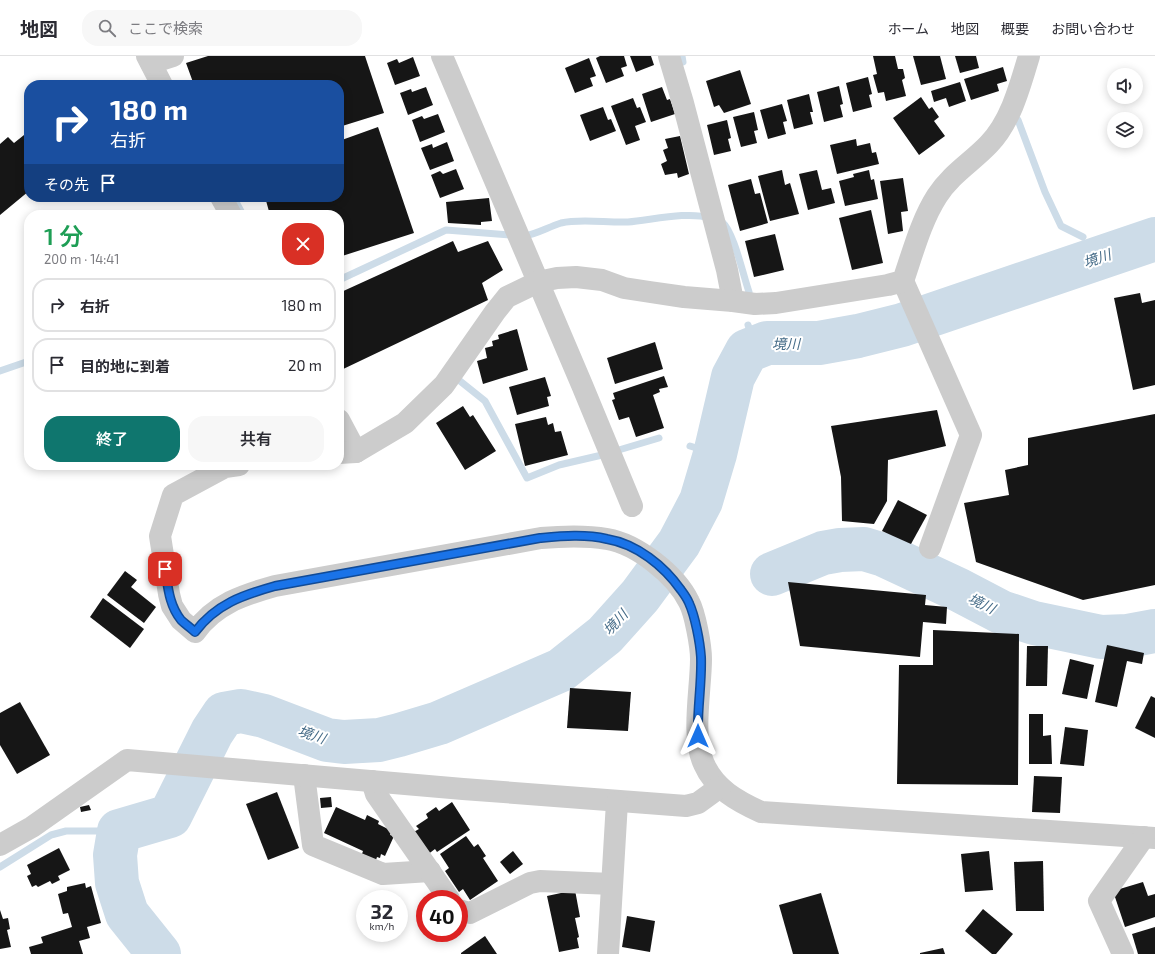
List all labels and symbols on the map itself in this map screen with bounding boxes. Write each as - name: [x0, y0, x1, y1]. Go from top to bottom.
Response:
- water label: 境川: [1081, 245, 1115, 271]
- water label: 境川: [772, 335, 802, 352]
- pin: [148, 552, 182, 586]
- water label: 境川: [966, 589, 1000, 618]
- water label: 境川: [599, 605, 632, 638]
- position arrow: [677, 715, 719, 757]
- water label: 境川: [296, 721, 330, 747]
- speed limit sign: 40: [416, 890, 468, 942]

